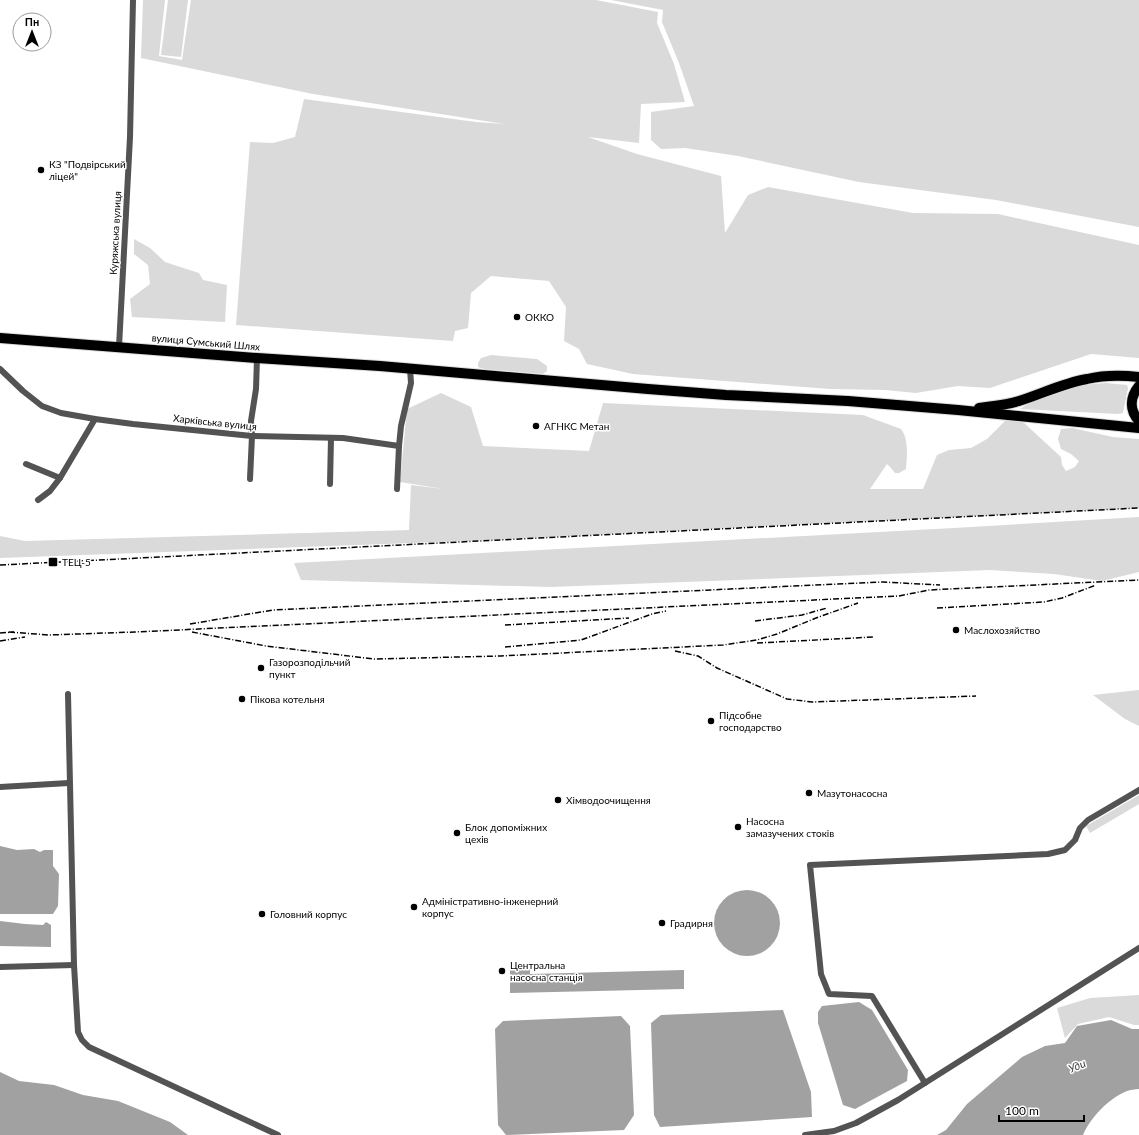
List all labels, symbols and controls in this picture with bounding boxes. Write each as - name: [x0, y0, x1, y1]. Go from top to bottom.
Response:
- north arrow: [12, 12, 52, 52]
- text: Пн: [25, 15, 39, 28]
- place label: КЗ "Подвірський ліцей": [49, 158, 126, 182]
- marker: КЗ "Подвірський ліцей": [36, 165, 46, 175]
- street label: Куряжська вулиця: [107, 191, 123, 275]
- place label: ОККО: [525, 311, 554, 323]
- marker: ОККО: [512, 312, 522, 322]
- street label: вулиця Сумський Шлях: [151, 331, 261, 353]
- street label: Харківська вулиця: [173, 412, 257, 432]
- place label: АГНКС Метан: [544, 420, 609, 432]
- marker: АГНКС Метан: [531, 421, 541, 431]
- marker: ТЕЦ-5: [47, 556, 59, 568]
- place label: ТЕЦ-5: [62, 556, 91, 568]
- place label: Маслохозяйство: [964, 624, 1040, 636]
- marker: Маслохозяйство: [951, 625, 961, 635]
- place label: Газорозподільчий пункт: [269, 656, 351, 680]
- marker: Газорозподільчий пункт: [256, 663, 266, 673]
- place label: Пікова котельня: [250, 693, 325, 705]
- marker: Пікова котельня: [237, 694, 247, 704]
- place label: Підсобне господарство: [719, 709, 782, 733]
- marker: Підсобне господарство: [706, 716, 716, 726]
- place label: Мазутонасосна: [817, 787, 888, 799]
- marker: Мазутонасосна: [804, 788, 814, 798]
- place label: Хімводоочищення: [566, 794, 651, 806]
- marker: Хімводоочищення: [553, 795, 563, 805]
- place label: Насосна замазучених стоків: [746, 815, 834, 839]
- place label: Блок допоміжних цехів: [465, 821, 547, 845]
- marker: Насосна замазучених стоків: [733, 822, 743, 832]
- marker: Блок допоміжних цехів: [452, 828, 462, 838]
- place label: Адміністративно-інженерний корпус: [422, 895, 558, 919]
- marker: Адміністративно-інженерний корпус: [409, 902, 419, 912]
- place label: Головний корпус: [270, 908, 347, 920]
- marker: Головний корпус: [257, 909, 267, 919]
- place label: Градирня: [670, 917, 713, 929]
- marker: Градирня: [657, 918, 667, 928]
- place label: Центральна насосна станція: [510, 959, 583, 983]
- marker: Центральна насосна станція: [497, 966, 507, 976]
- water label: Уди: [1066, 1056, 1087, 1075]
- scale bar: [999, 1097, 1084, 1123]
- text: 100 m: [1005, 1103, 1039, 1118]

